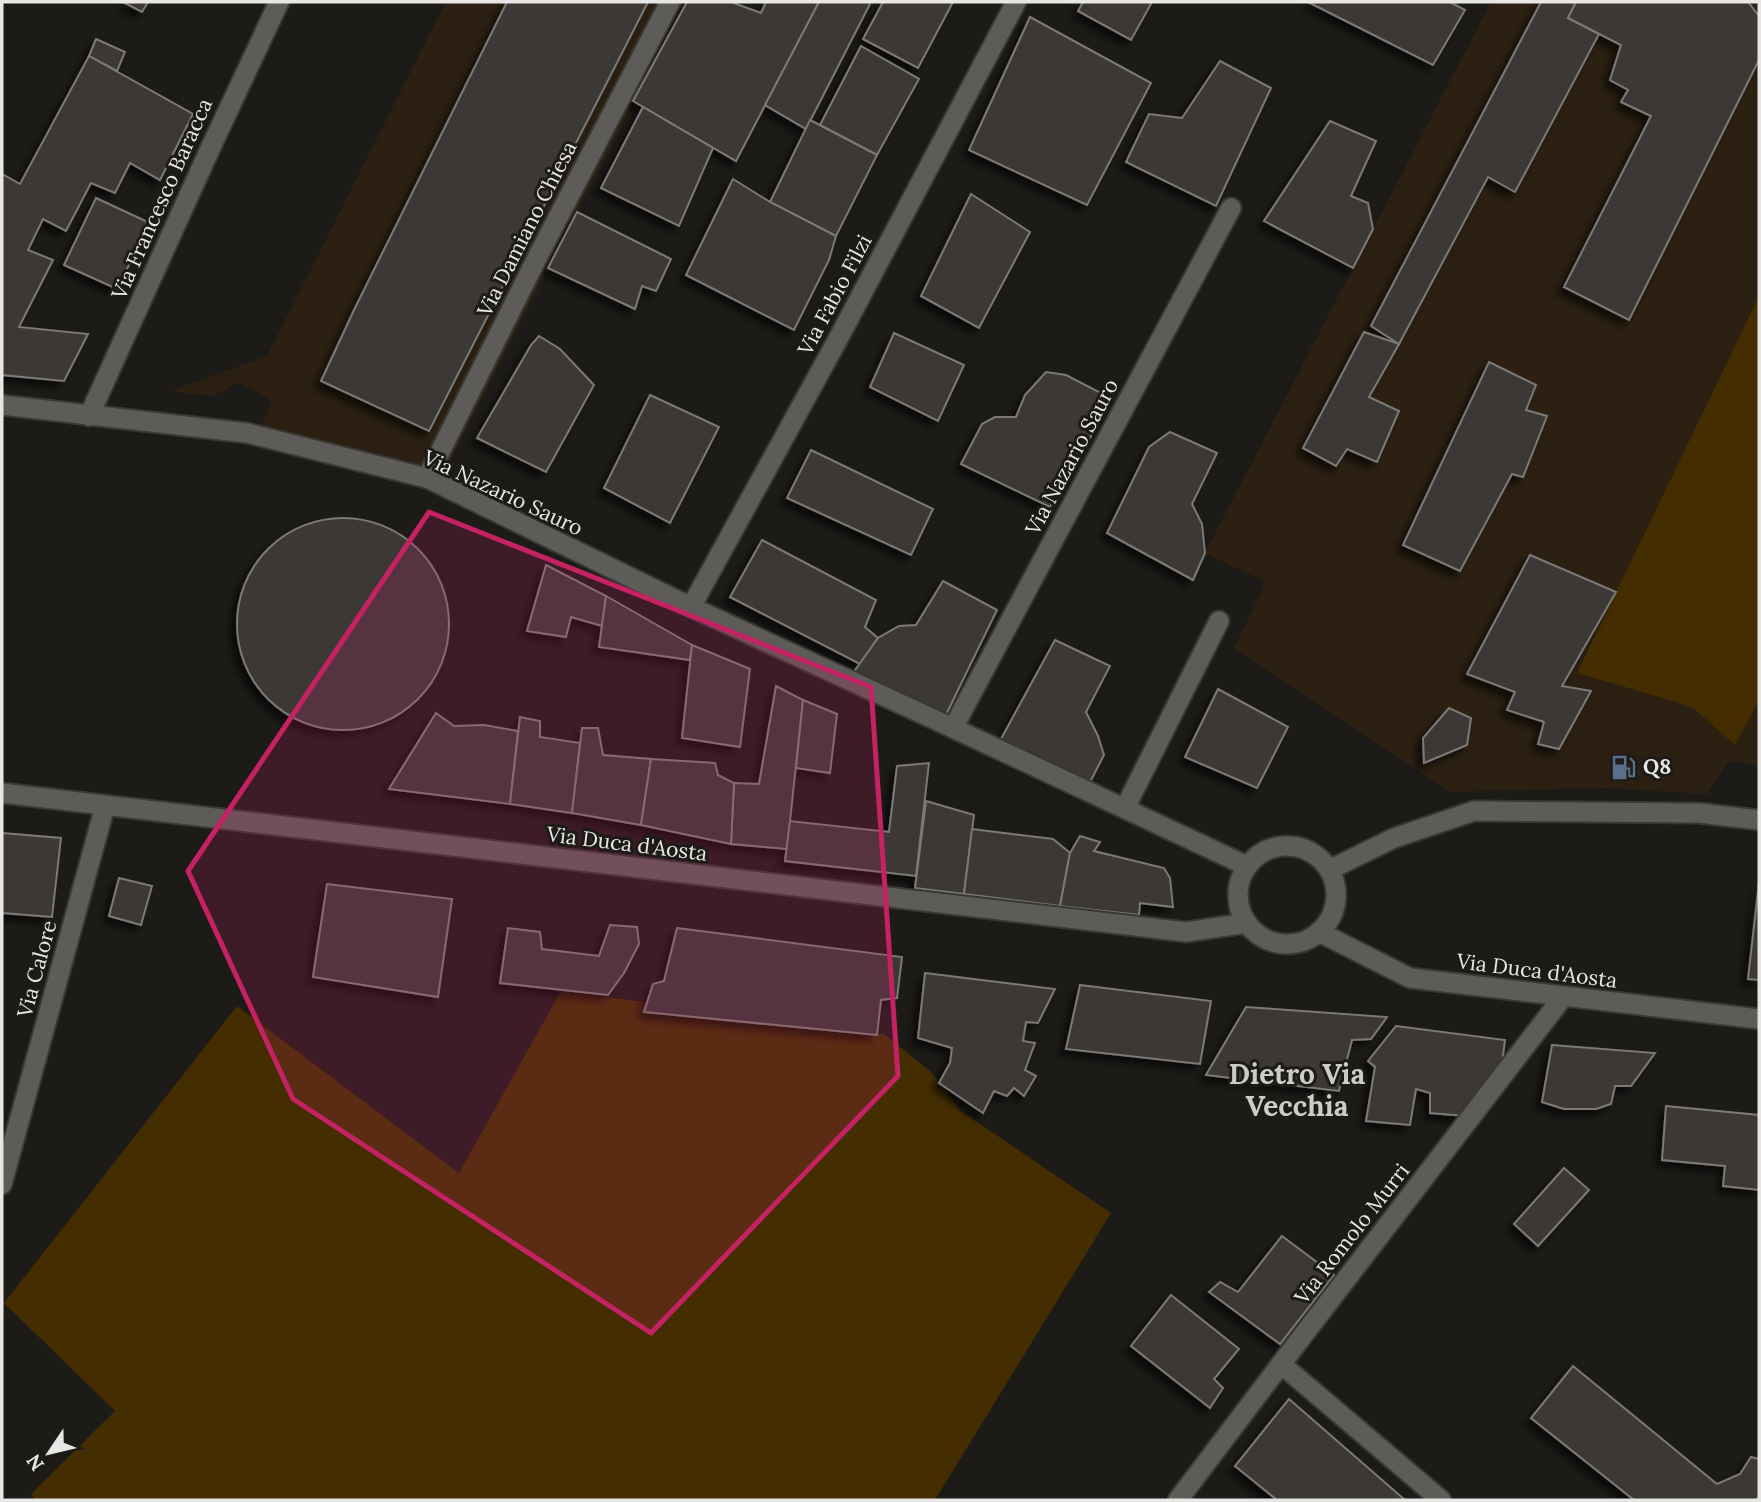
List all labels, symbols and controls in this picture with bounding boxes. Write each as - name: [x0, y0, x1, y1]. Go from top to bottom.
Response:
- street label: Via Francesco Baracca: [105, 94, 218, 304]
- street label: Via Damiano Chiesa: [470, 136, 583, 322]
- street label: Via Fabio Filzi: [791, 230, 878, 361]
- street label: Via Nazario Sauro: [1019, 374, 1124, 540]
- street label: Via Nazario Sauro: [418, 443, 587, 541]
- fuel station icon: Q8: [1609, 753, 1637, 781]
- place label: Q8: [1643, 753, 1671, 780]
- street label: Via Duca d'Aosta: [544, 820, 709, 867]
- street label: Via Calore: [10, 917, 62, 1021]
- street label: Via Duca d'Aosta: [1454, 947, 1619, 994]
- district label: Dietro Via Vecchia: [1229, 1056, 1365, 1124]
- street label: Via Romolo Murri: [1288, 1158, 1415, 1310]
- north arrow: [14, 1418, 84, 1488]
- text: N: [21, 1450, 49, 1476]

